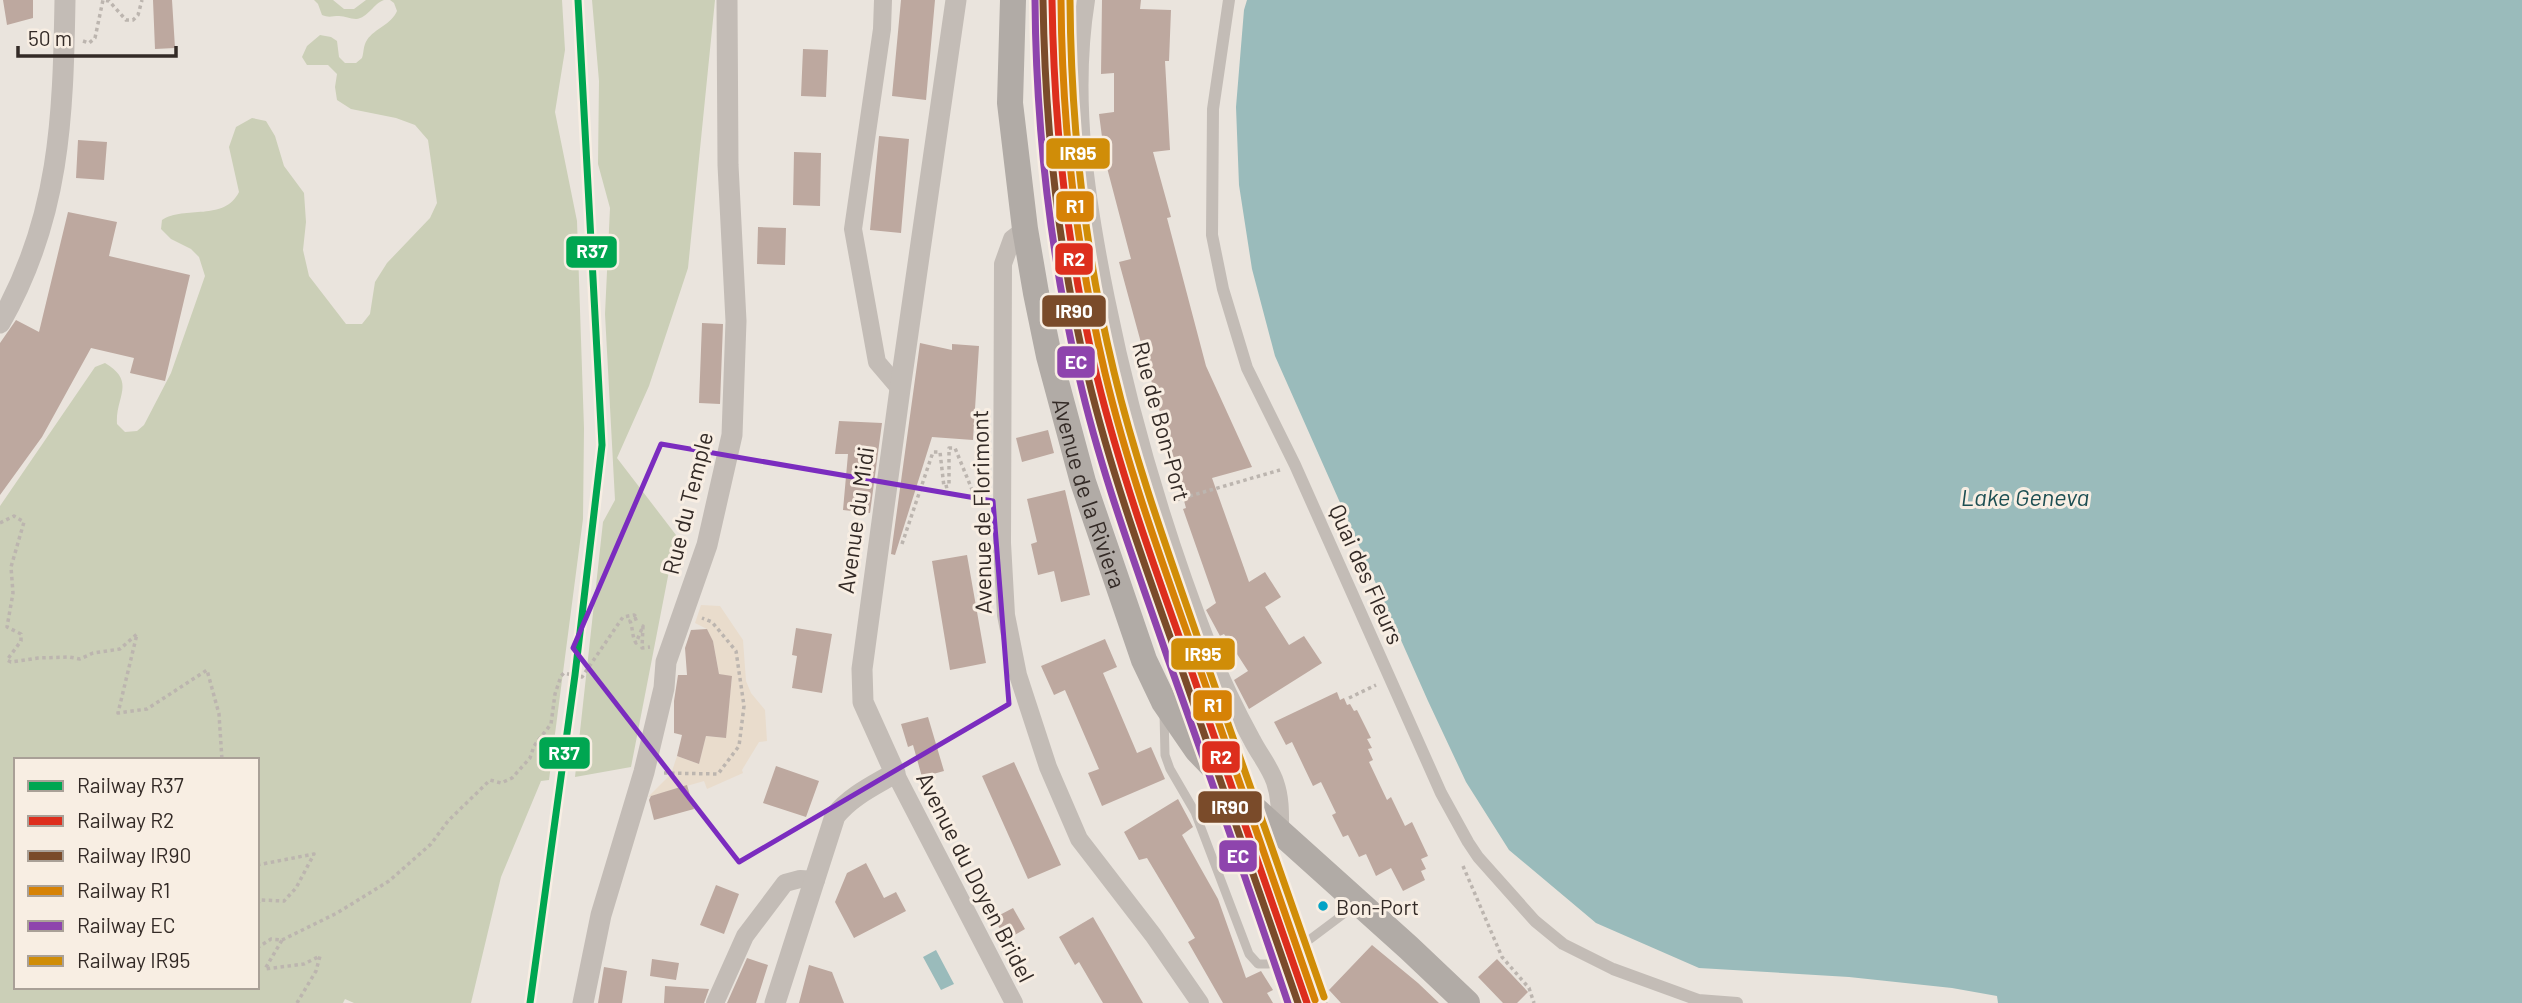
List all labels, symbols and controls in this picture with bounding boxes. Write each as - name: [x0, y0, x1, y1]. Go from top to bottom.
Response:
- scale bar: [18, 14, 175, 58]
- text: 50 m: [28, 25, 72, 50]
- line badge: IR95: [1045, 137, 1111, 170]
- text: IR95: [1060, 141, 1097, 164]
- line badge: R1: [1055, 190, 1095, 223]
- text: R1: [1066, 194, 1084, 217]
- line badge: R37: [565, 235, 618, 269]
- text: R37: [576, 239, 608, 262]
- line badge: R2: [1054, 242, 1094, 276]
- text: R2: [1063, 247, 1085, 270]
- line badge: IR90: [1041, 294, 1107, 328]
- text: IR90: [1055, 299, 1093, 322]
- street label: Rue de Bon-Port: [1127, 338, 1197, 504]
- line badge: EC: [1056, 345, 1096, 379]
- text: EC: [1065, 350, 1087, 373]
- street label: Avenue de la Riviera: [1047, 395, 1132, 592]
- street label: Avenue de Florimont: [965, 410, 997, 614]
- street label: Rue du Temple: [656, 429, 718, 577]
- street label: Avenue du Midi: [831, 445, 879, 595]
- water label: Lake Geneva: [1961, 482, 2089, 511]
- street label: Quai des Fleurs: [1324, 500, 1410, 648]
- line badge: IR95: [1170, 637, 1236, 671]
- text: IR95: [1185, 642, 1222, 665]
- line badge: R1: [1192, 689, 1233, 722]
- text: R1: [1204, 693, 1222, 716]
- line badge: R37: [538, 736, 591, 770]
- line badge: R2: [1201, 740, 1241, 774]
- text: R37: [548, 741, 580, 764]
- text: R2: [1210, 745, 1232, 768]
- legend: [14, 758, 259, 989]
- street label: Avenue du Doyen Bridel: [911, 767, 1041, 987]
- text: Railway R37: [77, 772, 184, 797]
- line badge: IR90: [1197, 790, 1263, 824]
- text: IR90: [1211, 795, 1249, 818]
- text: Railway R2: [77, 807, 174, 832]
- line badge: EC: [1218, 839, 1258, 873]
- text: Railway IR90: [77, 842, 191, 867]
- text: EC: [1227, 844, 1249, 867]
- text: Railway R1: [77, 877, 170, 902]
- place label: Bon-Port: [1336, 894, 1419, 919]
- marker: Bon-Port: [1316, 899, 1330, 913]
- text: Railway EC: [77, 912, 176, 937]
- text: Railway IR95: [77, 947, 190, 972]

